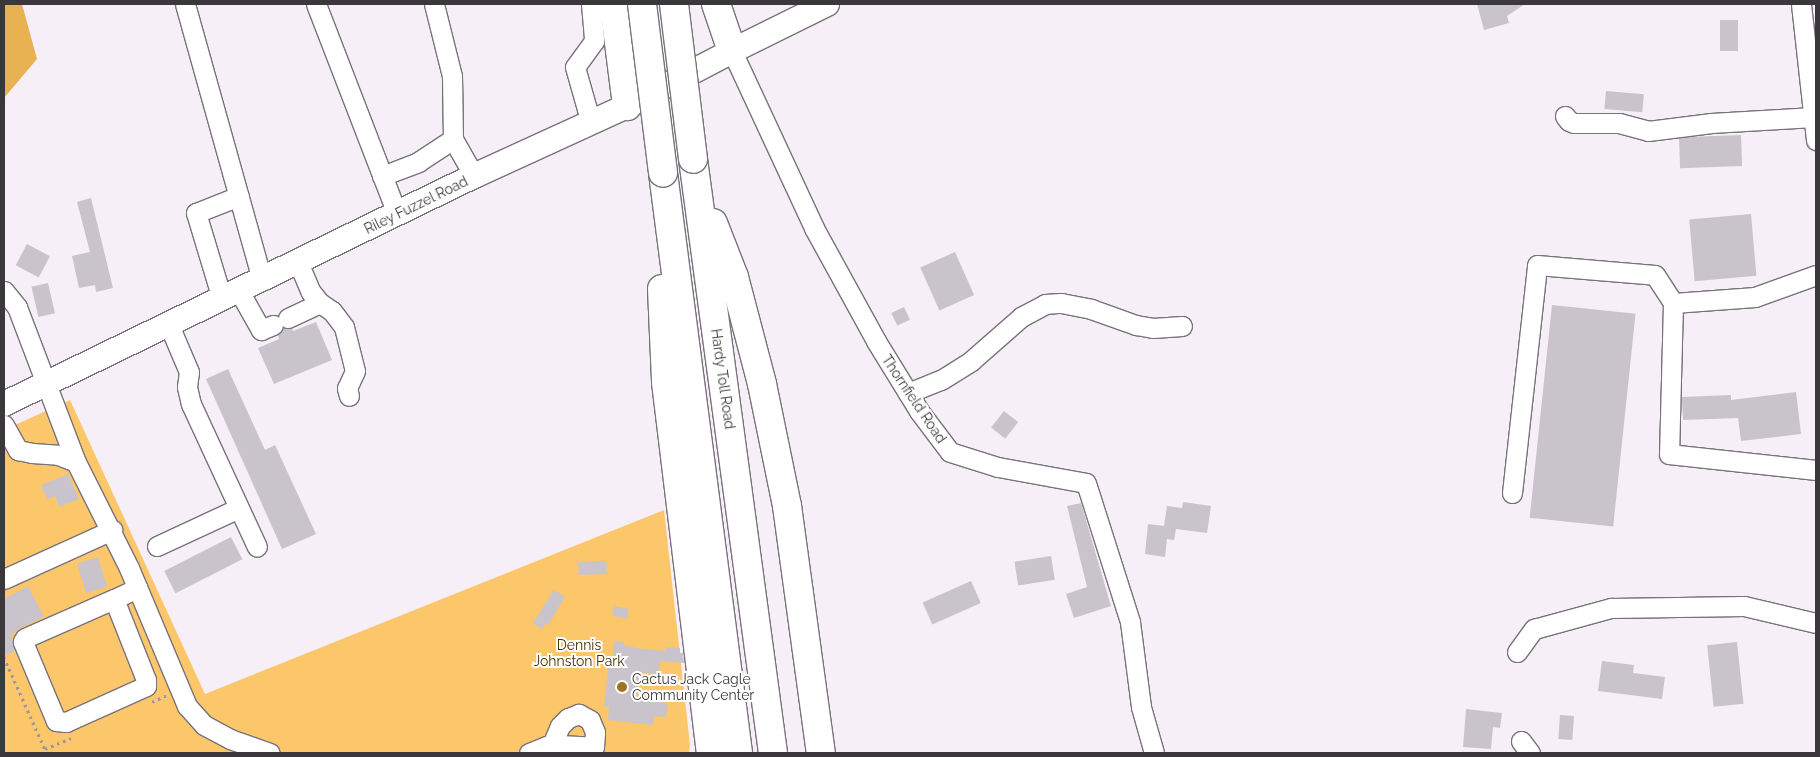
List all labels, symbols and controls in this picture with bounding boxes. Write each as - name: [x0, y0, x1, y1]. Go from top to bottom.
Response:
- street label: Riley Fuzzel Road: [361, 172, 471, 238]
- street label: Hardy Toll Road: [708, 327, 738, 431]
- street label: Thornfield Road: [878, 352, 950, 446]
- park label: Dennis Johnston Park: [533, 637, 625, 670]
- place label: Cactus Jack Cagle Community Center: [632, 671, 755, 704]
- marker: Cactus Jack Cagle Community Center: [616, 681, 628, 693]

